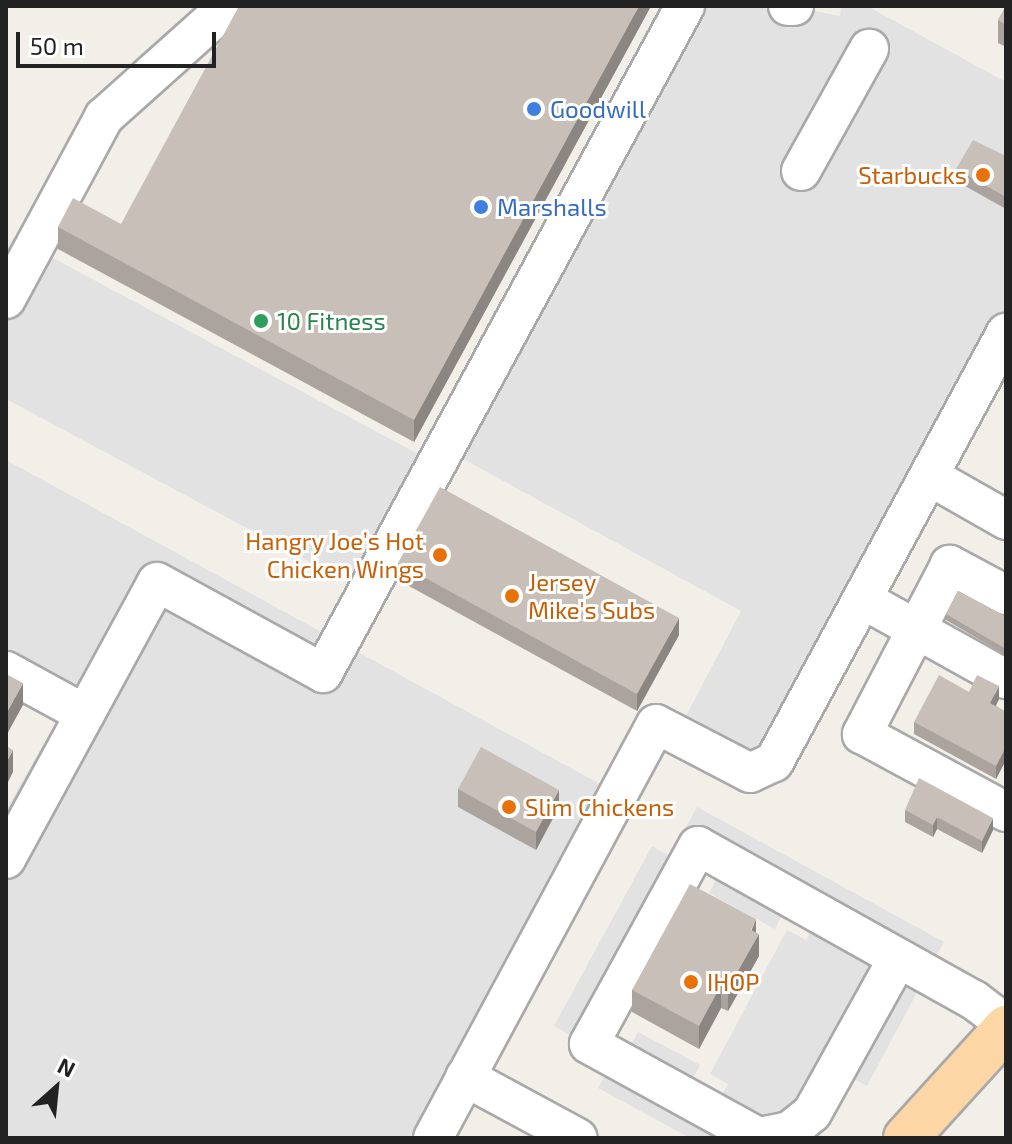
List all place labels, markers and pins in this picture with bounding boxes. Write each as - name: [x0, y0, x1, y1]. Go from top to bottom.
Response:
- place label: Goodwill: [550, 95, 646, 123]
- marker: Goodwill: [525, 100, 543, 118]
- place label: Starbucks: [858, 161, 967, 189]
- marker: Starbucks: [974, 166, 992, 184]
- place label: Marshalls: [497, 193, 607, 221]
- marker: Marshalls: [472, 198, 490, 216]
- place label: 10 Fitness: [277, 307, 386, 335]
- marker: 10 Fitness: [252, 312, 270, 330]
- place label: Hangry Joe’s Hot Chicken Wings: [244, 527, 424, 583]
- marker: Hangry Joe’s Hot Chicken Wings: [431, 546, 449, 564]
- place label: Jersey Mike's Subs: [528, 568, 655, 624]
- marker: Jersey Mike's Subs: [503, 587, 521, 605]
- place label: Slim Chickens: [525, 793, 674, 821]
- marker: Slim Chickens: [500, 798, 518, 816]
- place label: IHOP: [707, 968, 760, 996]
- marker: IHOP: [682, 973, 700, 991]

